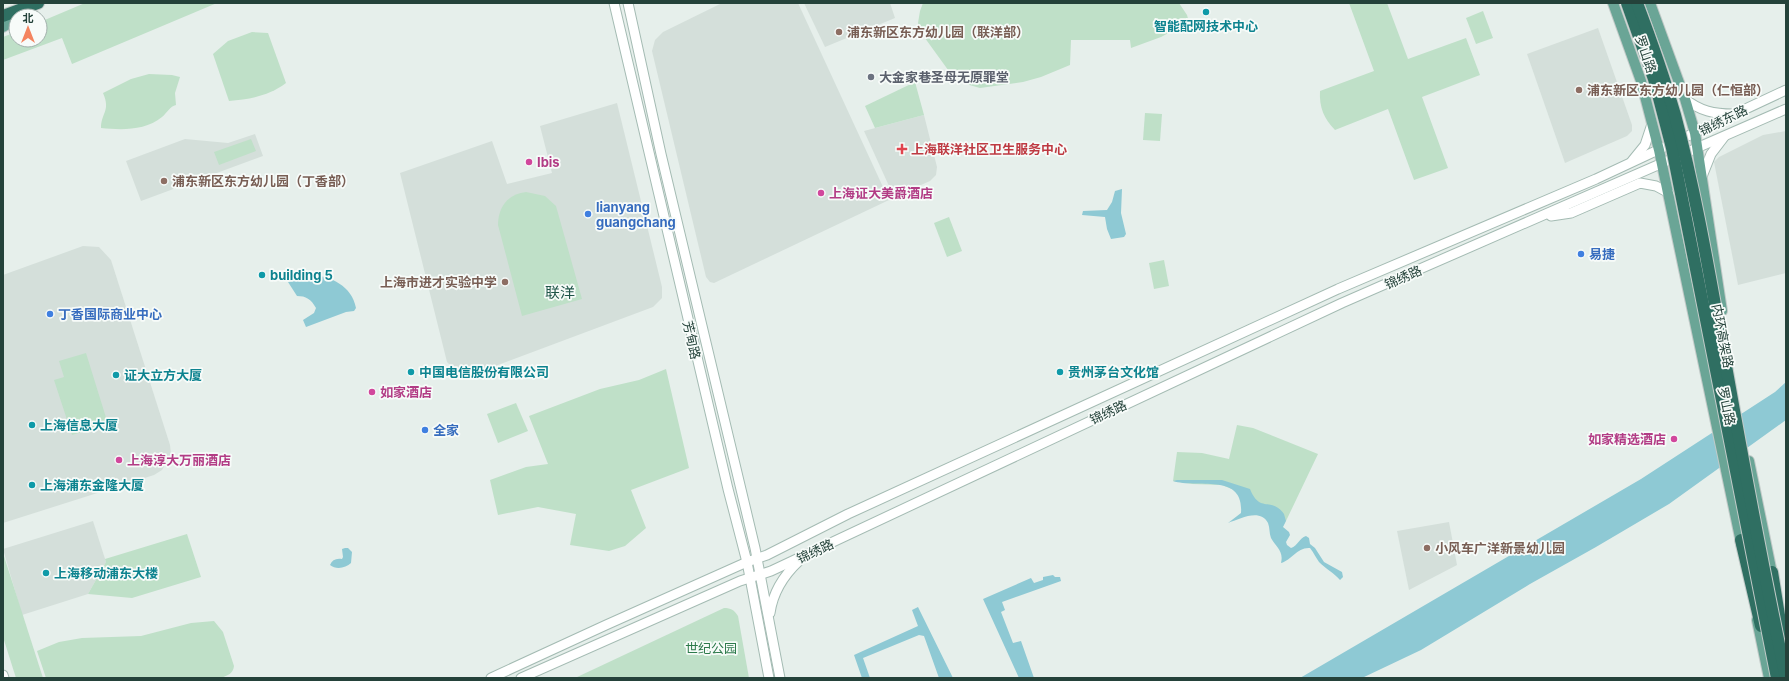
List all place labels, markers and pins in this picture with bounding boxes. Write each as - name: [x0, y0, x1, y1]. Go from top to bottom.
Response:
- marker: 智能配网技术中心: [1201, 7, 1211, 17]
- place label: 智能配网技术中心: [1154, 18, 1258, 34]
- place label: 浦东新区东方幼儿园（联洋部）: [847, 24, 1029, 40]
- marker: 浦东新区东方幼儿园（联洋部）: [834, 27, 844, 37]
- place label: 大金家巷圣母无原罪堂: [879, 69, 1009, 85]
- marker: 大金家巷圣母无原罪堂: [866, 72, 876, 82]
- place label: 浦东新区东方幼儿园（仁恒部）: [1587, 82, 1769, 98]
- marker: 浦东新区东方幼儿园（仁恒部）: [1574, 85, 1584, 95]
- place label: 上海联洋社区卫生服务中心: [911, 141, 1067, 157]
- marker: 上海联洋社区卫生服务中心: [896, 143, 908, 155]
- place label: Ibis: [537, 154, 560, 170]
- marker: Ibis: [524, 157, 534, 167]
- place label: 浦东新区东方幼儿园（丁香部）: [172, 173, 354, 189]
- marker: 浦东新区东方幼儿园（丁香部）: [159, 176, 169, 186]
- place label: 上海证大美爵酒店: [829, 185, 933, 201]
- marker: 上海证大美爵酒店: [816, 188, 826, 198]
- place label: lianyang guangchang: [596, 199, 676, 230]
- marker: lianyang guangchang: [583, 209, 593, 219]
- place label: 易捷: [1589, 246, 1615, 262]
- marker: 易捷: [1576, 249, 1586, 259]
- place label: building 5: [270, 267, 333, 283]
- marker: building 5: [257, 270, 267, 280]
- place label: 上海市进才实验中学: [380, 274, 497, 290]
- marker: 上海市进才实验中学: [500, 277, 510, 287]
- place label: 丁香国际商业中心: [58, 306, 162, 322]
- marker: 丁香国际商业中心: [45, 309, 55, 319]
- place label: 中国电信股份有限公司: [419, 364, 549, 380]
- place label: 贵州茅台文化馆: [1068, 364, 1159, 380]
- place label: 证大立方大厦: [124, 367, 202, 383]
- marker: 中国电信股份有限公司: [406, 367, 416, 377]
- marker: 贵州茅台文化馆: [1055, 367, 1065, 377]
- marker: 证大立方大厦: [111, 370, 121, 380]
- place label: 如家酒店: [380, 384, 432, 400]
- marker: 如家酒店: [367, 387, 377, 397]
- place label: 上海信息大厦: [40, 417, 118, 433]
- marker: 上海信息大厦: [27, 420, 37, 430]
- place label: 全家: [433, 422, 459, 438]
- marker: 全家: [420, 425, 430, 435]
- place label: 如家精选酒店: [1588, 431, 1666, 447]
- marker: 如家精选酒店: [1669, 434, 1679, 444]
- place label: 上海淳大万丽酒店: [127, 452, 231, 468]
- marker: 上海淳大万丽酒店: [114, 455, 124, 465]
- place label: 上海浦东金隆大厦: [40, 477, 144, 493]
- marker: 上海浦东金隆大厦: [27, 480, 37, 490]
- place label: 小风车广洋新景幼儿园: [1435, 540, 1565, 556]
- marker: 小风车广洋新景幼儿园: [1422, 543, 1432, 553]
- place label: 上海移动浦东大楼: [54, 565, 158, 581]
- marker: 上海移动浦东大楼: [41, 568, 51, 578]

